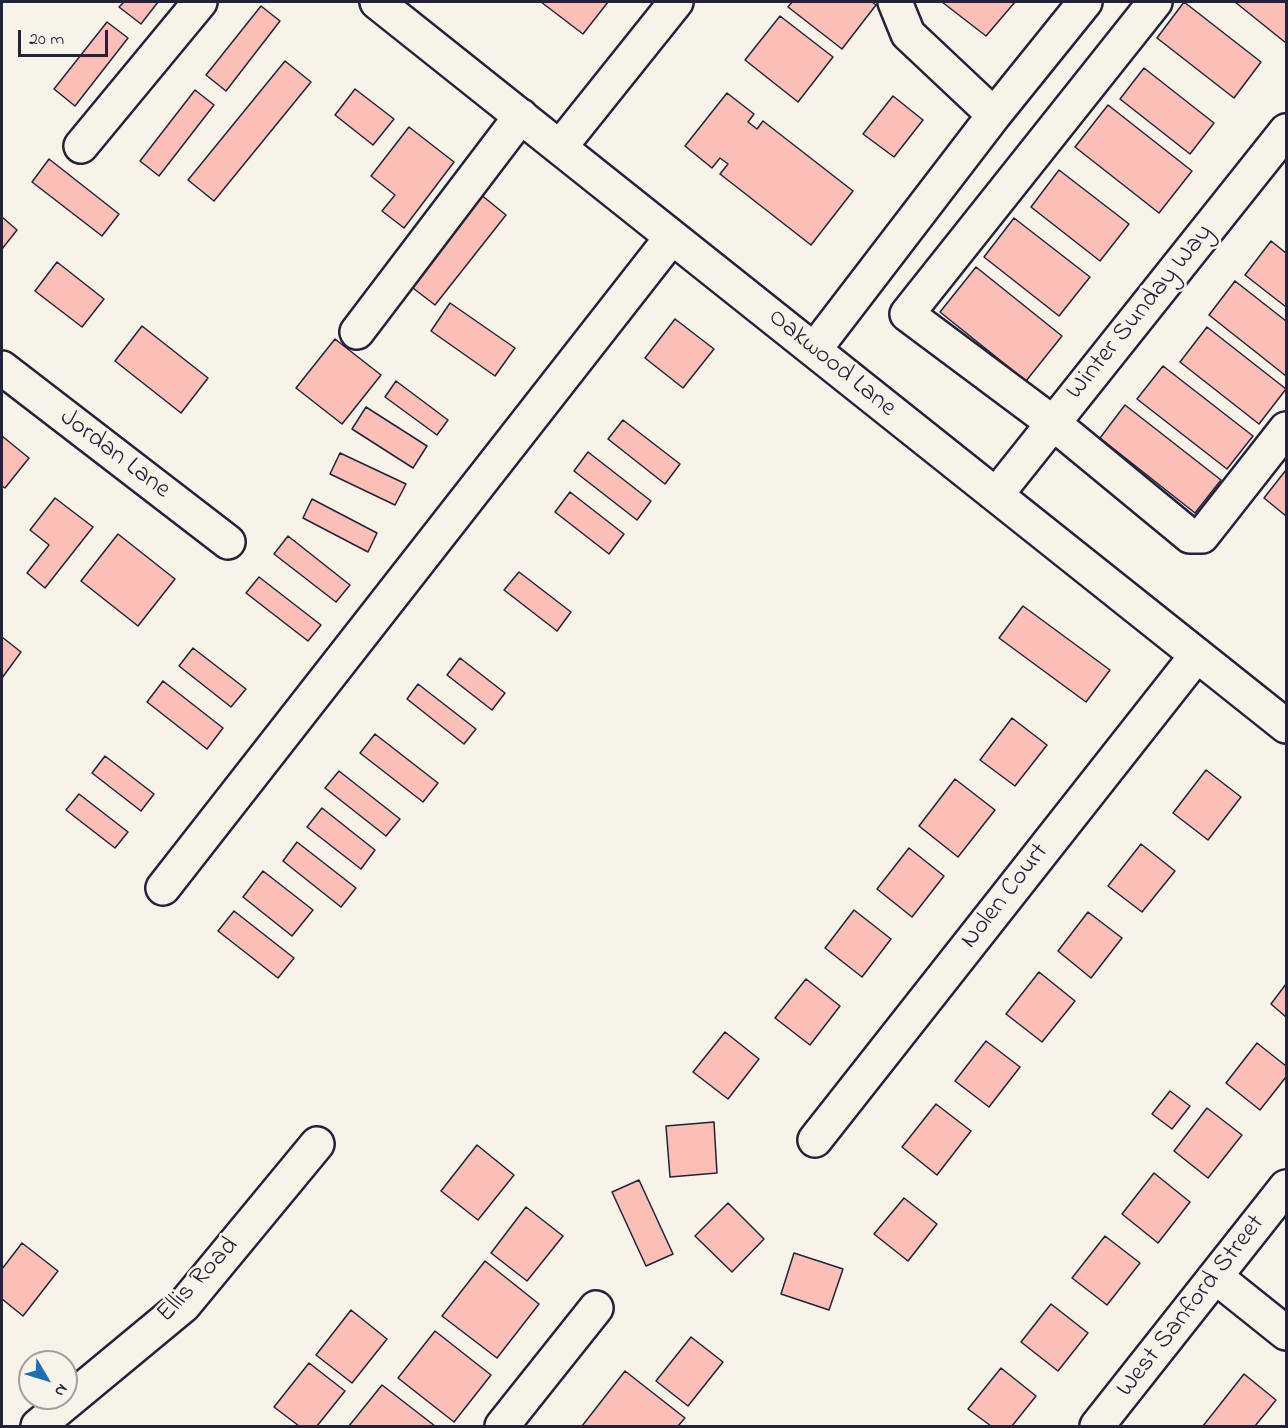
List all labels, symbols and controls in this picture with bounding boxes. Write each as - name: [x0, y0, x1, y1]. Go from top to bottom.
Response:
- scale bar: [21, 18, 111, 56]
- text: 20 m: [29, 27, 64, 53]
- street label: Winter Sunday Way: [1061, 219, 1221, 407]
- street label: Oakwood Lane: [761, 303, 901, 425]
- street label: Jordan Lane: [53, 403, 175, 507]
- street label: Nolen Court: [955, 838, 1057, 956]
- street label: West Sanford Street: [1111, 1210, 1273, 1404]
- street label: Ellis Road: [152, 1232, 246, 1330]
- north arrow: [18, 1350, 78, 1410]
- text: N: [48, 1378, 73, 1401]

